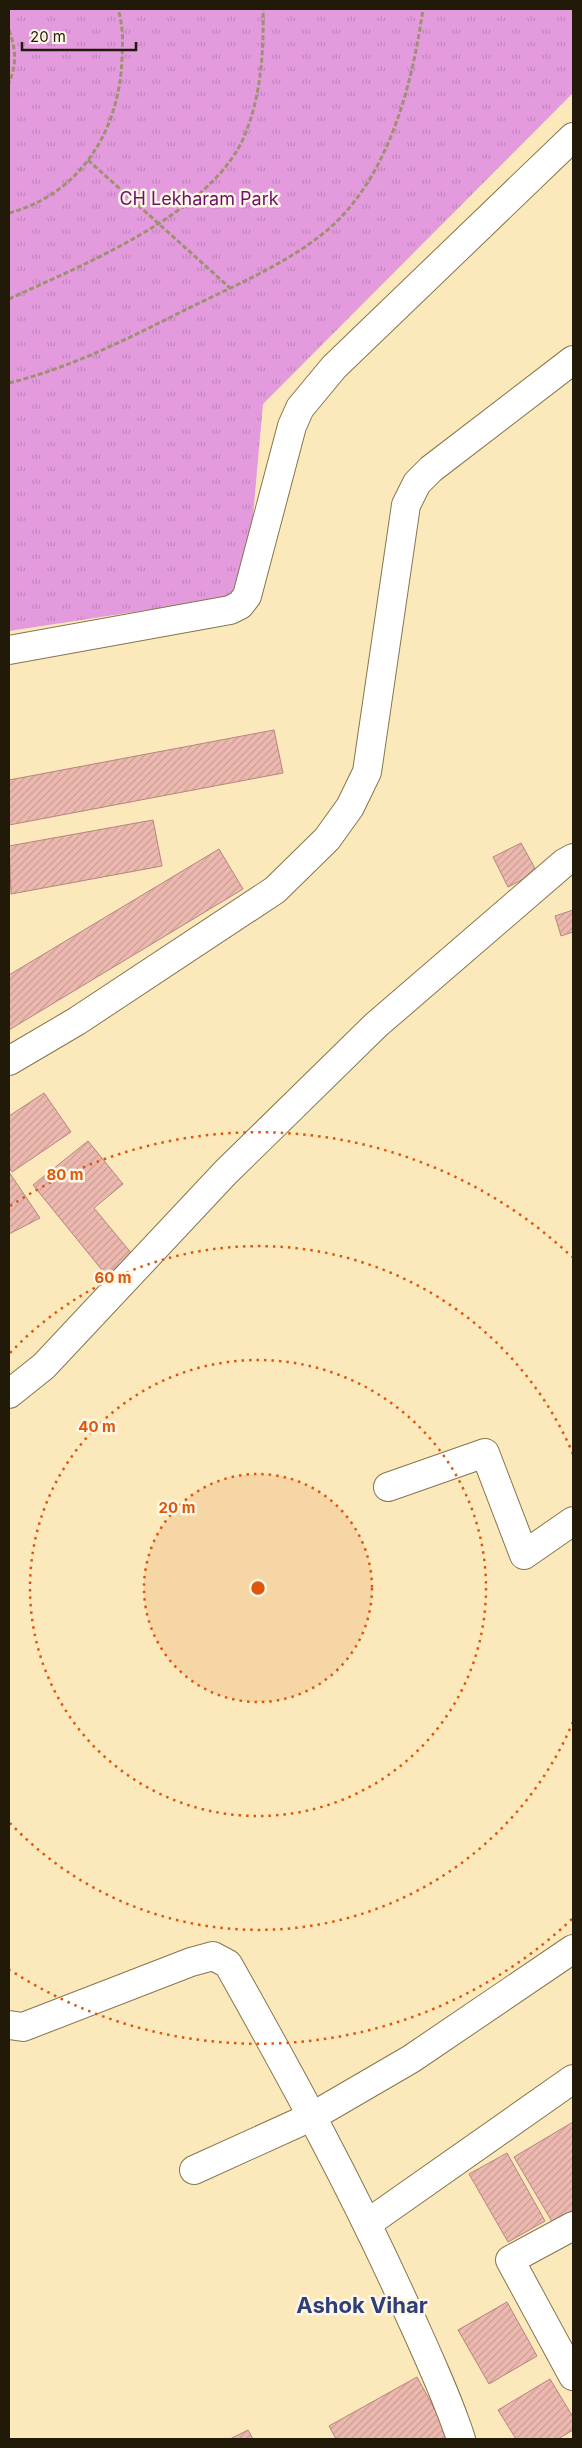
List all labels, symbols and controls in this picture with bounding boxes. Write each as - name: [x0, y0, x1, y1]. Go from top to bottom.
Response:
- scale bar: [22, 20, 136, 52]
- text: 20 m: [30, 27, 66, 46]
- park label: CH Lekharam Park: [119, 188, 279, 209]
- text: 80 m: [46, 1165, 84, 1184]
- text: 60 m: [94, 1268, 132, 1287]
- text: 40 m: [78, 1417, 116, 1436]
- text: 20 m: [159, 1498, 195, 1517]
- centre of rings: [249, 1579, 267, 1597]
- district label: Ashok Vihar: [296, 2292, 428, 2318]

